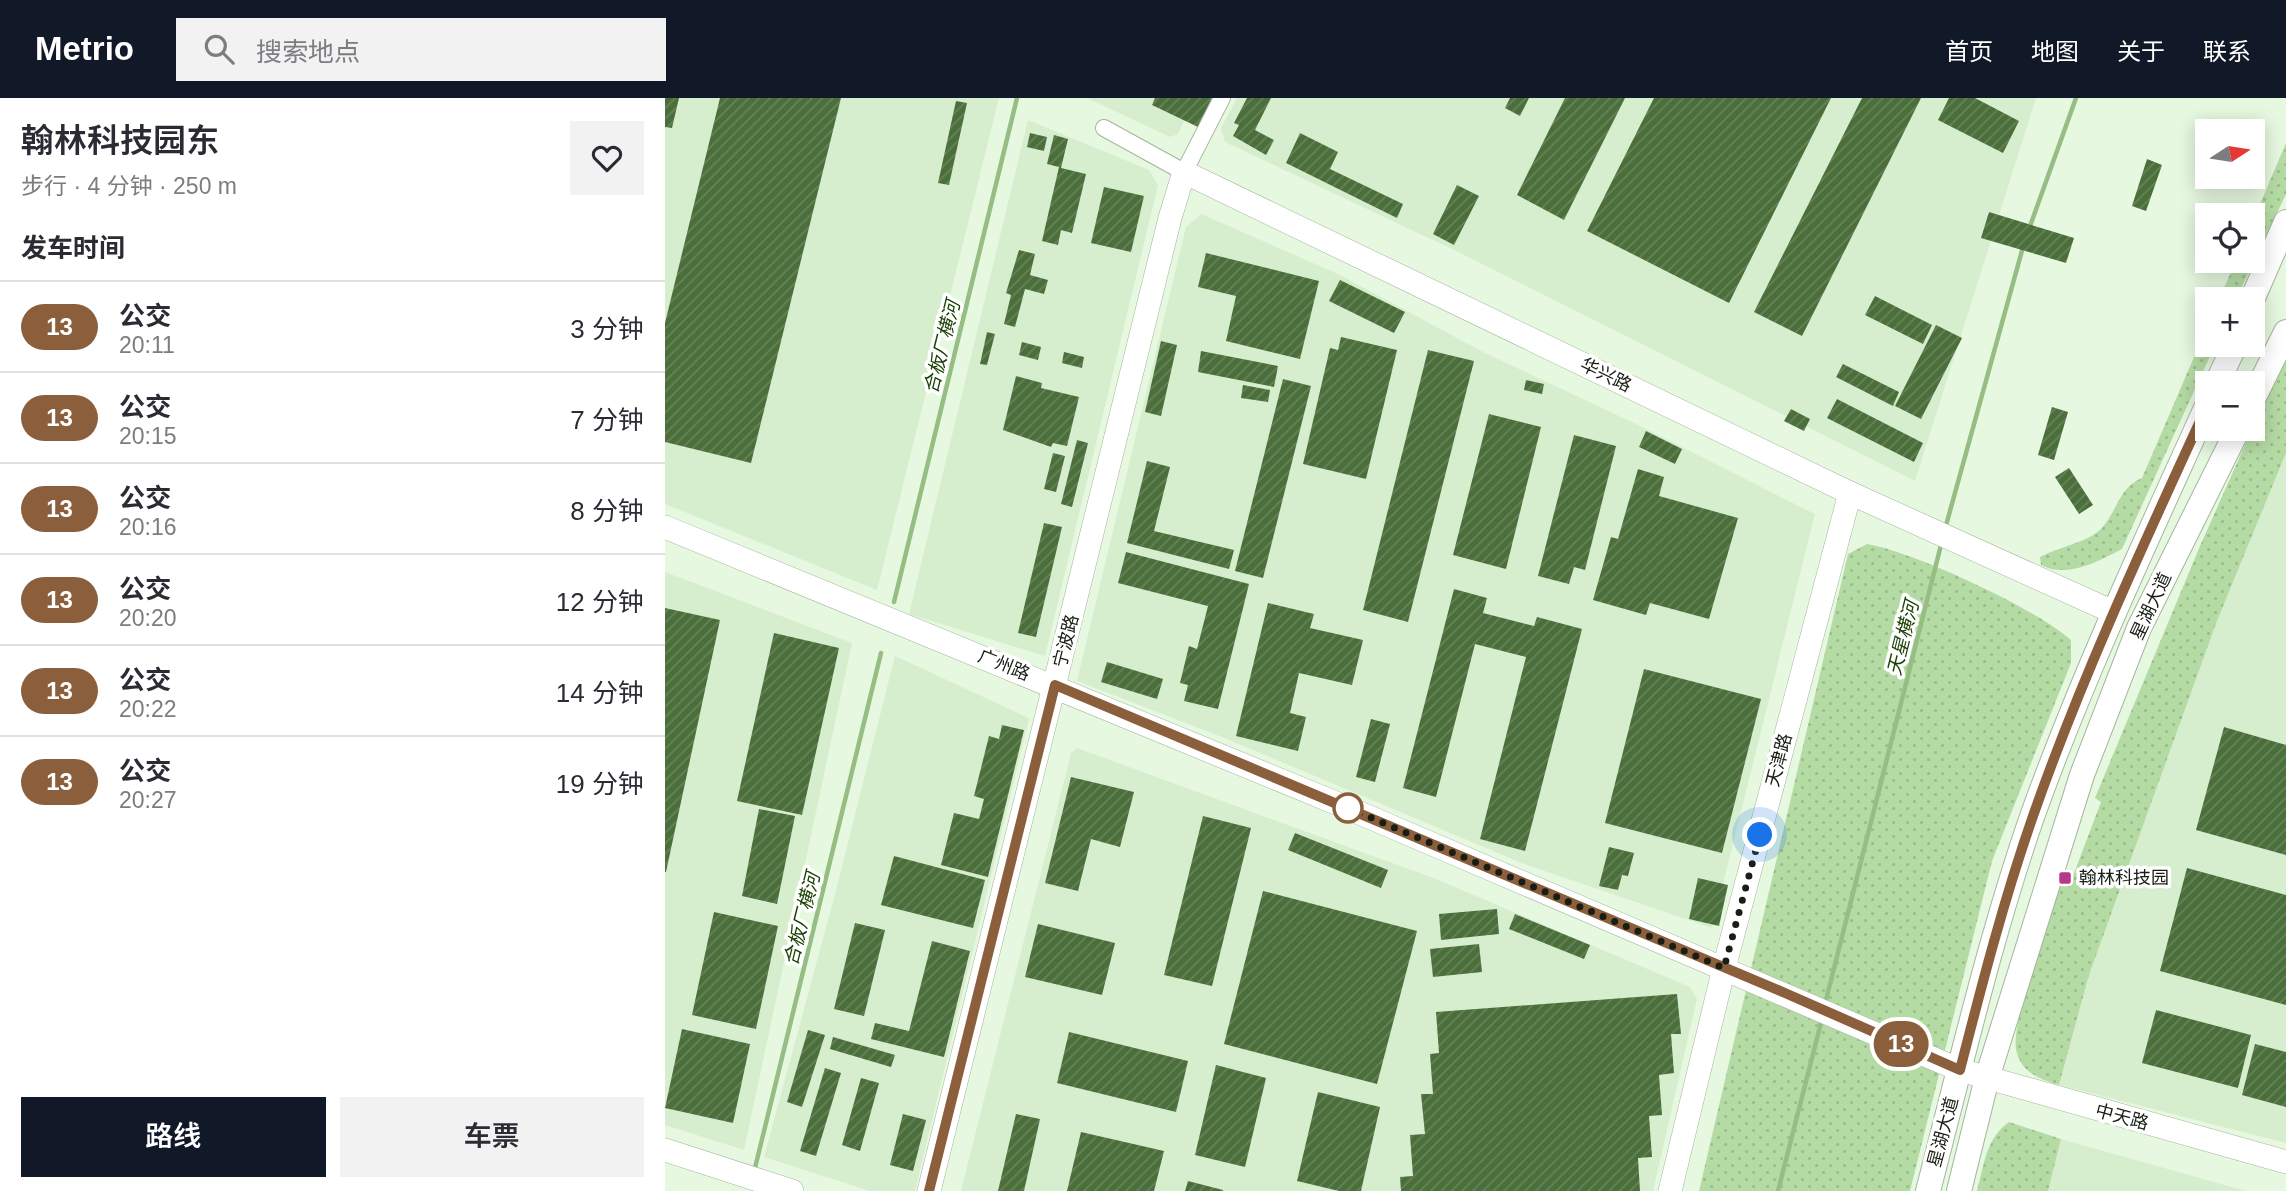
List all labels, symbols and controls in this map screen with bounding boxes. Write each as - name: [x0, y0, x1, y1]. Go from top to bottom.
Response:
- search box: [176, 18, 666, 81]
- text: Metrio: [35, 30, 134, 67]
- icon: search: [200, 30, 238, 68]
- text: 搜索地点: [256, 37, 360, 67]
- text: 首页: [1945, 38, 1993, 65]
- text: 地图: [2031, 38, 2079, 65]
- text: 关于: [2117, 38, 2165, 65]
- text: 联系: [2203, 38, 2251, 65]
- north arrow: [2195, 119, 2265, 189]
- map controls: [2195, 119, 2265, 441]
- button: heart: [570, 121, 644, 195]
- text: 翰林科技园东: [21, 122, 219, 159]
- text: 步行 · 4 分钟 · 250 m: [21, 173, 237, 199]
- button: locate: [2195, 203, 2265, 273]
- text: 发车时间: [21, 233, 125, 263]
- button: +: [2195, 287, 2265, 357]
- water label: 合板厂横河: [920, 294, 965, 396]
- text: 公交: [119, 301, 171, 331]
- text: 13: [46, 313, 73, 340]
- text: 3 分钟: [570, 314, 644, 344]
- text: 20:11: [119, 332, 175, 358]
- street label: 华兴路: [1577, 354, 1635, 396]
- button: −: [2195, 371, 2265, 441]
- text: 公交: [119, 392, 171, 422]
- text: 13: [46, 404, 73, 431]
- text: 7 分钟: [570, 405, 644, 435]
- text: 20:15: [119, 423, 177, 449]
- text: 公交: [119, 483, 171, 513]
- text: 13: [46, 495, 73, 522]
- text: 8 分钟: [570, 496, 644, 526]
- text: 20:16: [119, 514, 177, 540]
- street label: 星湖大道: [2127, 569, 2175, 643]
- text: 公交: [119, 574, 171, 604]
- text: 13: [46, 586, 73, 613]
- text: 12 分钟: [556, 587, 644, 617]
- water label: 天星横河: [1884, 595, 1923, 677]
- text: 20:20: [119, 605, 177, 631]
- street label: 宁波路: [1050, 612, 1082, 670]
- street label: 广州路: [975, 646, 1033, 684]
- text: 公交: [119, 665, 171, 695]
- text: 13: [46, 677, 73, 704]
- text: 14 分钟: [556, 678, 644, 708]
- text: 20:22: [119, 696, 177, 722]
- street label: 天津路: [1762, 731, 1796, 789]
- text: 公交: [119, 756, 171, 786]
- text: 13: [46, 768, 73, 795]
- text: 19 分钟: [556, 769, 644, 799]
- text: 20:27: [119, 787, 177, 813]
- unlabelled marker: [1333, 793, 1363, 823]
- your location: [1742, 817, 1777, 852]
- water label: 合板厂横河: [780, 866, 825, 968]
- place label: 翰林科技园: [2079, 868, 2169, 888]
- marker: 翰林科技园: [2057, 870, 2073, 886]
- line badge: 13: [1869, 1021, 1933, 1067]
- text: 13: [1888, 1030, 1914, 1057]
- street label: 星湖大道: [1924, 1095, 1962, 1169]
- button: 路线: [21, 1097, 326, 1177]
- button: 车票: [340, 1097, 644, 1177]
- street label: 中天路: [2093, 1100, 2151, 1134]

